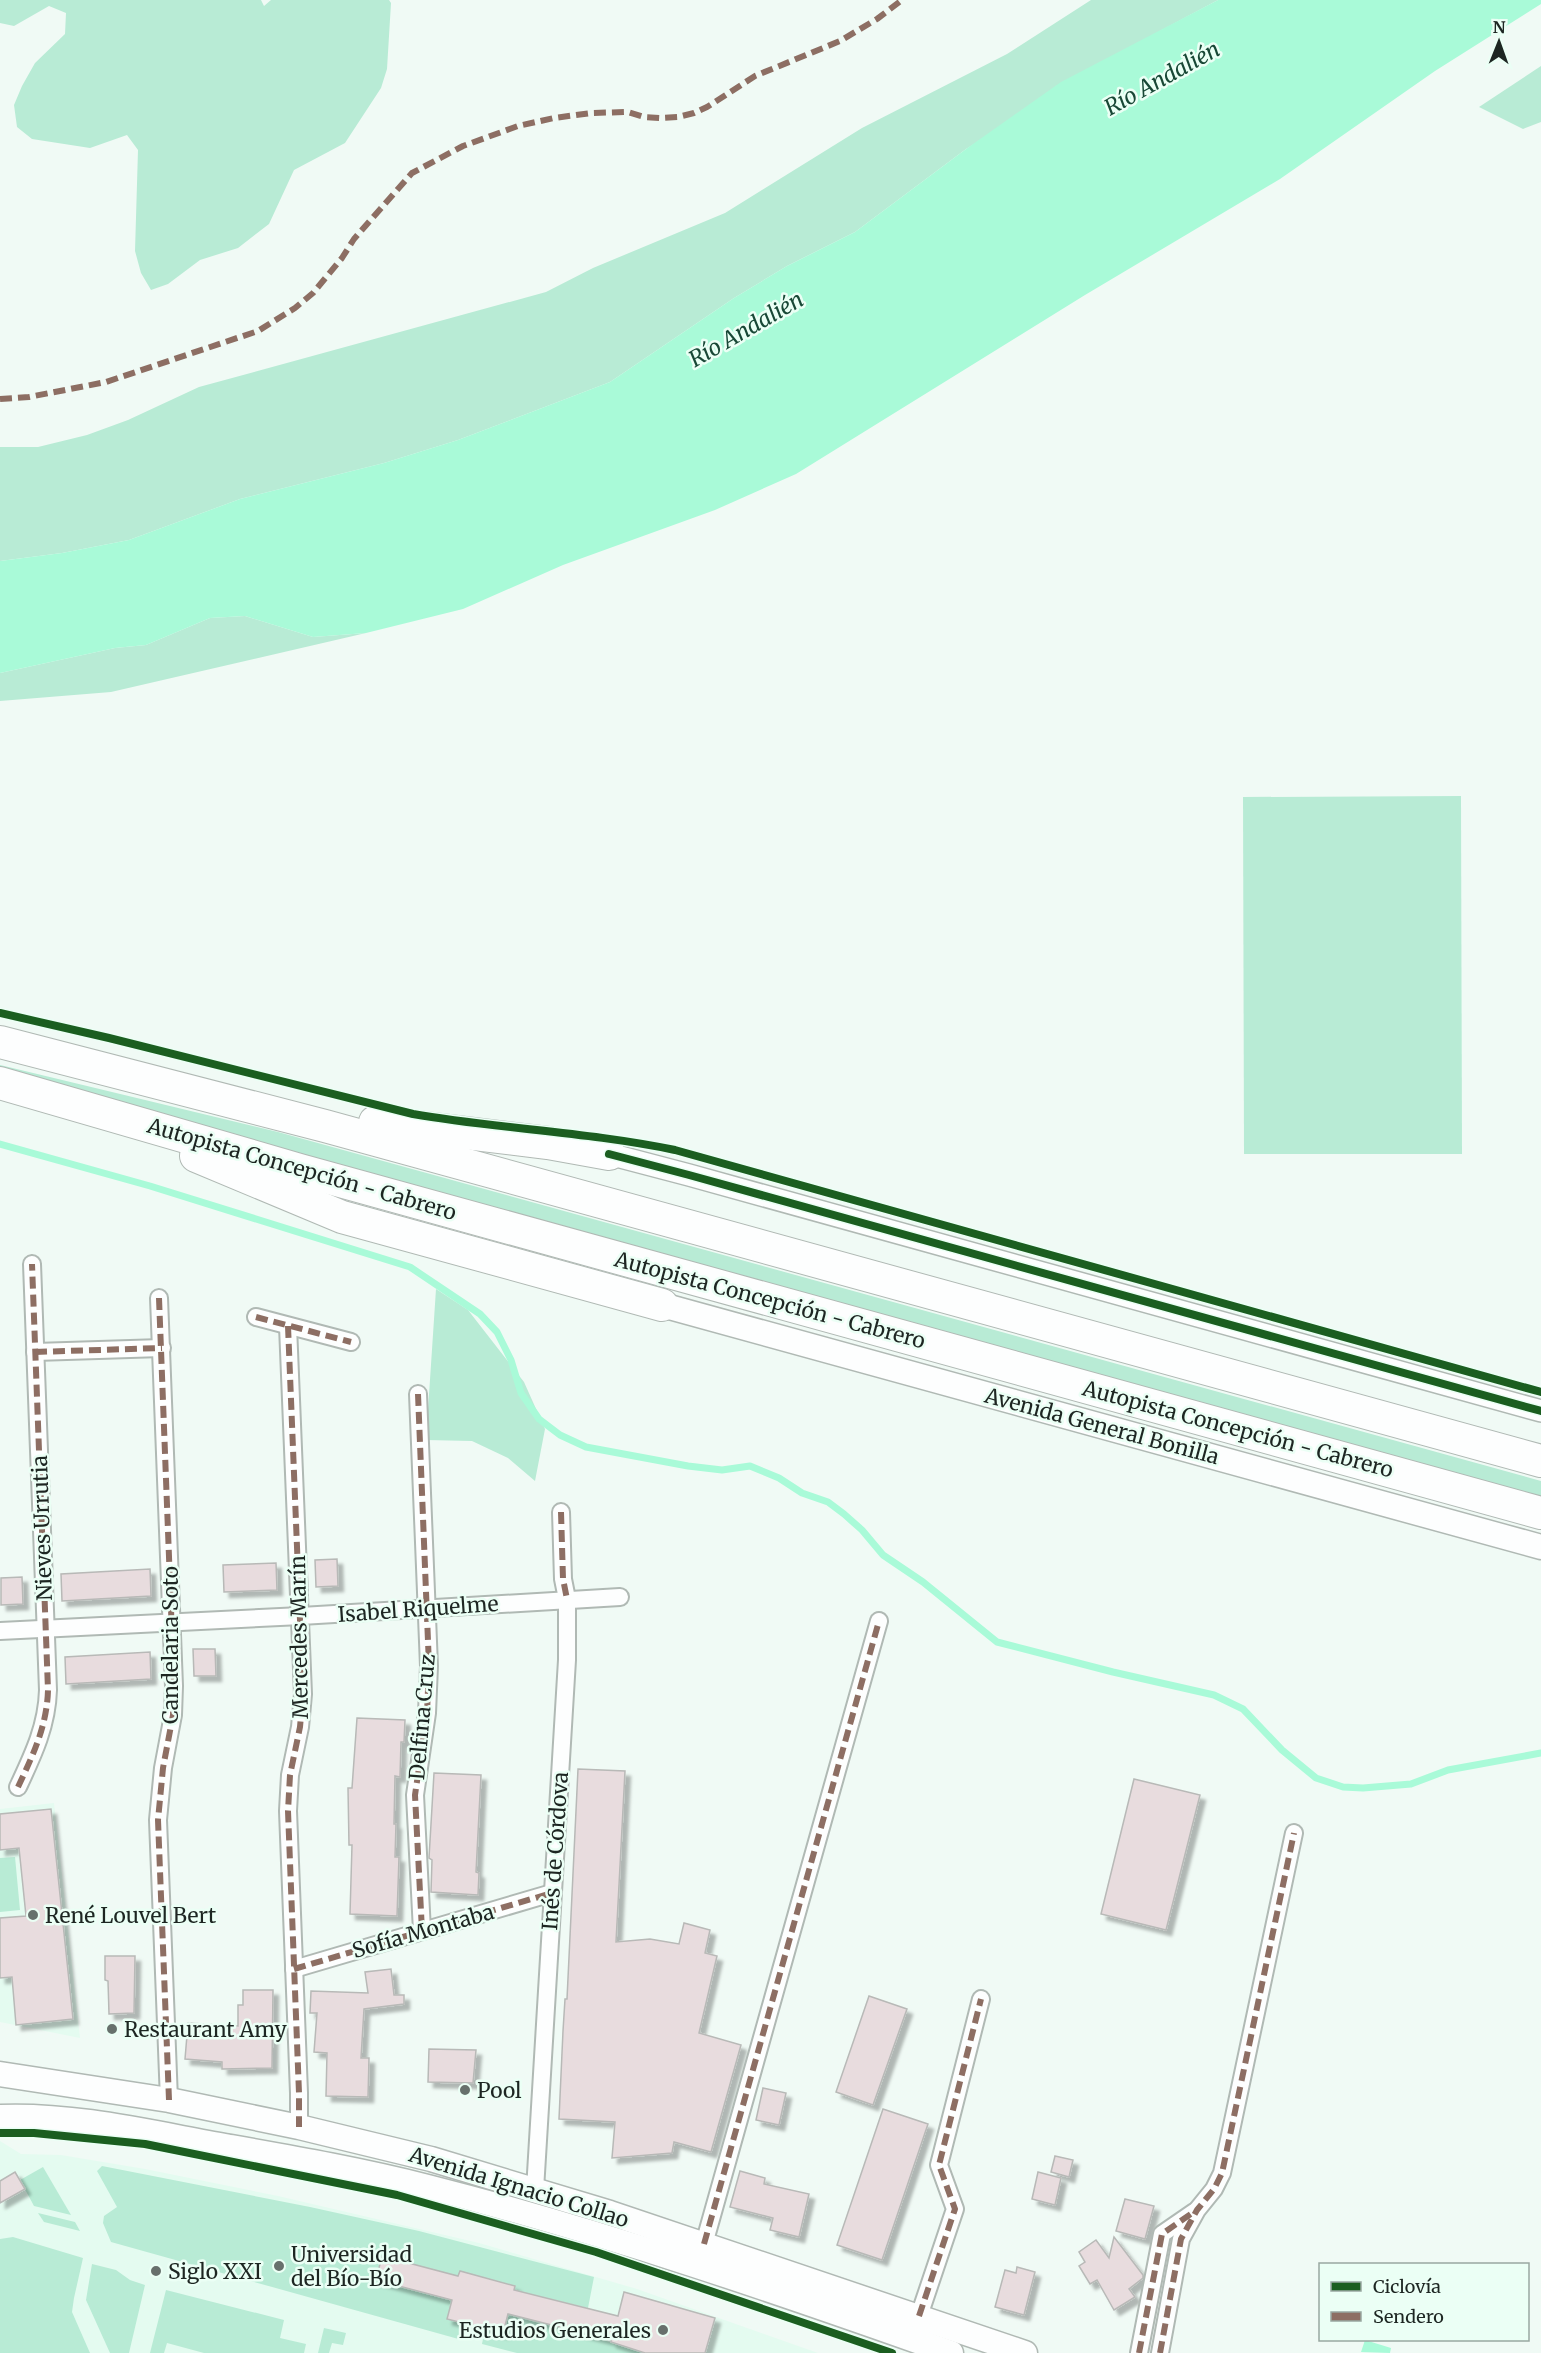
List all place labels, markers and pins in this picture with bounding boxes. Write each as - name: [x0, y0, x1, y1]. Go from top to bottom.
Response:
- place label: René Louvel Bert: [45, 1902, 216, 1929]
- marker: René Louvel Bert: [26, 1908, 40, 1922]
- place label: Restaurant Amy: [124, 2016, 288, 2043]
- marker: Restaurant Amy: [105, 2022, 119, 2036]
- place label: Pool: [477, 2077, 522, 2104]
- marker: Pool: [458, 2083, 472, 2097]
- place label: Universidad del Bío-Bío: [291, 2241, 412, 2292]
- place label: Siglo XXI: [168, 2258, 262, 2285]
- marker: Universidad del Bío-Bío: [272, 2259, 286, 2273]
- marker: Siglo XXI: [149, 2264, 163, 2278]
- place label: Estudios Generales: [459, 2317, 651, 2344]
- marker: Estudios Generales: [656, 2323, 670, 2337]

